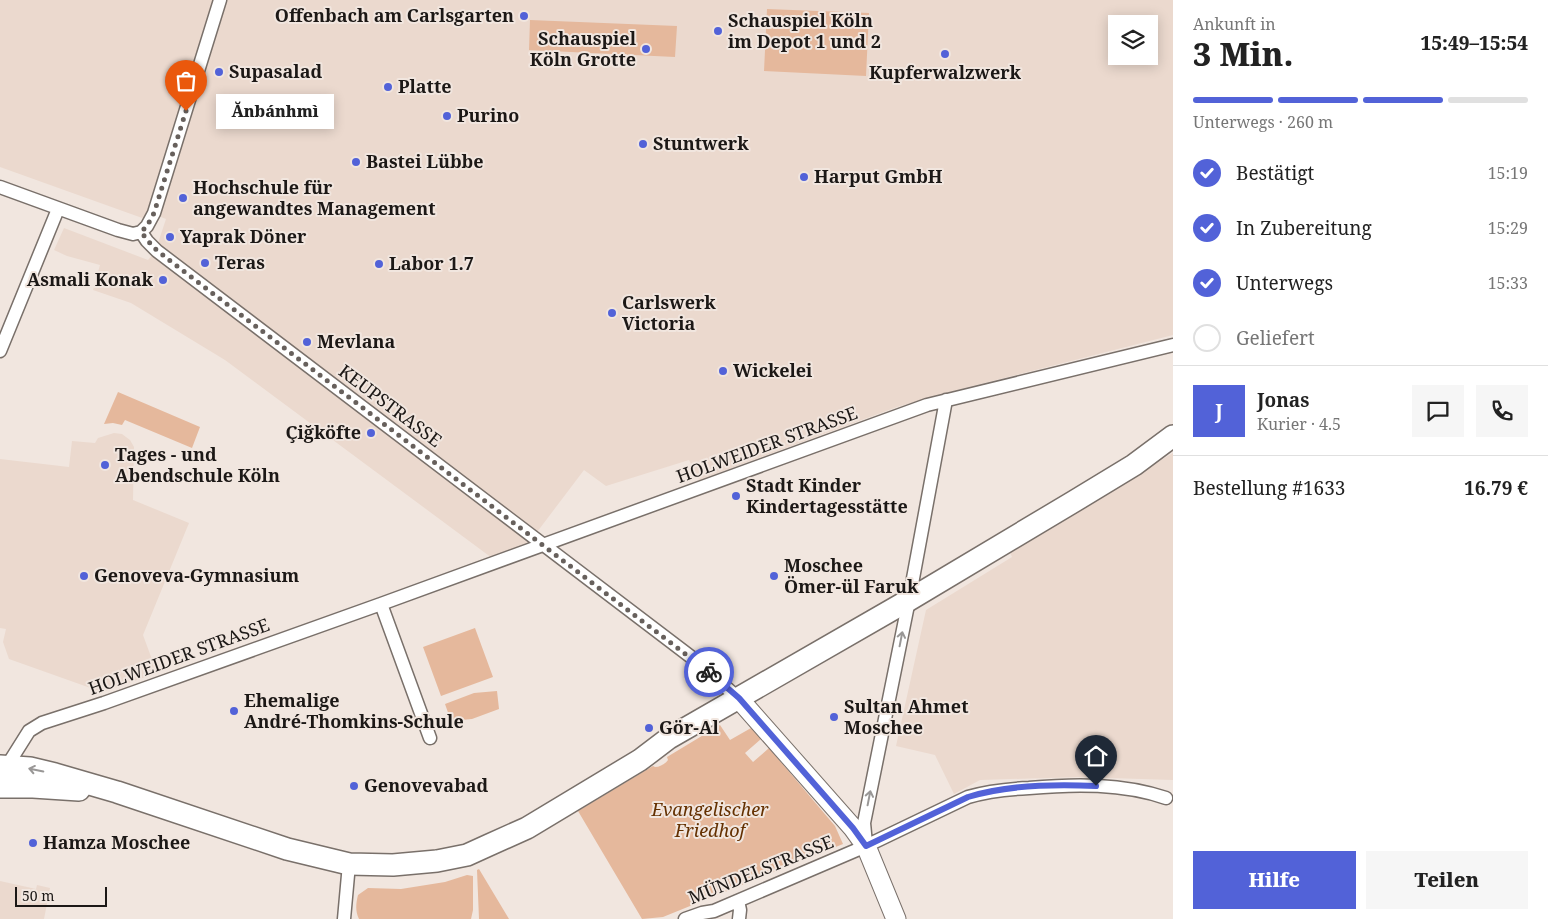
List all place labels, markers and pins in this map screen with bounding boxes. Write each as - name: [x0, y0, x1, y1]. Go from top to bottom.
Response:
- place label: Offenbach am Carlsgarten: [275, 3, 514, 27]
- place label: Schauspiel Köln im Depot 1 und 2: [728, 8, 881, 53]
- marker: Offenbach am Carlsgarten: [518, 10, 530, 22]
- marker: Schauspiel Köln im Depot 1 und 2: [712, 25, 724, 37]
- place label: Schauspiel Köln Grotte: [530, 26, 637, 71]
- marker: Schauspiel Köln Grotte: [640, 43, 652, 55]
- marker: Kupferwalzwerk: [939, 48, 951, 60]
- place label: Supasalad: [229, 59, 322, 83]
- pin: [165, 60, 207, 111]
- place label: Kupferwalzwerk: [869, 60, 1022, 84]
- marker: Supasalad: [213, 66, 225, 78]
- place label: Platte: [398, 74, 452, 98]
- marker: Platte: [382, 81, 394, 93]
- callout: Ănbánhmì: [216, 94, 334, 128]
- place label: Purino: [457, 103, 519, 127]
- marker: Purino: [441, 110, 453, 122]
- place label: Stuntwerk: [653, 131, 749, 155]
- marker: Stuntwerk: [637, 138, 649, 150]
- place label: Bastei Lübbe: [366, 149, 484, 173]
- marker: Bastei Lübbe: [350, 156, 362, 168]
- place label: Harput GmbH: [814, 164, 943, 188]
- marker: Harput GmbH: [798, 171, 810, 183]
- place label: Hochschule für angewandtes Management: [193, 175, 435, 220]
- marker: Hochschule für angewandtes Management: [177, 192, 189, 204]
- place label: Yaprak Döner: [180, 224, 307, 248]
- marker: Yaprak Döner: [164, 231, 176, 243]
- place label: Teras: [215, 250, 265, 274]
- place label: Labor 1.7: [389, 251, 474, 275]
- marker: Teras: [199, 257, 211, 269]
- marker: Labor 1.7: [373, 258, 385, 270]
- place label: Asmali Konak: [27, 267, 154, 291]
- marker: Asmali Konak: [157, 274, 169, 286]
- place label: Carlswerk Victoria: [622, 290, 716, 335]
- marker: Carlswerk Victoria: [606, 307, 618, 319]
- place label: Mevlana: [317, 329, 395, 353]
- marker: Mevlana: [301, 336, 313, 348]
- place label: Wickelei: [733, 358, 813, 382]
- marker: Wickelei: [717, 365, 729, 377]
- place label: Çiğköfte: [285, 420, 361, 444]
- marker: Çiğköfte: [365, 427, 377, 439]
- place label: Tages - und Abendschule Köln: [115, 442, 280, 487]
- marker: Tages - und Abendschule Köln: [99, 459, 111, 471]
- place label: Stadt Kinder Kindertagesstätte: [746, 473, 908, 518]
- marker: Stadt Kinder Kindertagesstätte: [730, 490, 742, 502]
- place label: Moschee Ömer-ül Faruk: [784, 553, 919, 598]
- place label: Genoveva-Gymnasium: [94, 563, 300, 587]
- marker: Genoveva-Gymnasium: [78, 570, 90, 582]
- marker: Moschee Ömer-ül Faruk: [768, 570, 780, 582]
- place label: Ehemalige André-Thomkins-Schule: [244, 688, 464, 733]
- place label: Sultan Ahmet Moschee: [844, 694, 968, 739]
- marker: Ehemalige André-Thomkins-Schule: [228, 705, 240, 717]
- marker: Sultan Ahmet Moschee: [828, 711, 840, 723]
- place label: Gör-Al: [659, 715, 719, 739]
- marker: Gör-Al: [643, 722, 655, 734]
- pin: [1075, 735, 1117, 786]
- place label: Genovevabad: [364, 773, 489, 797]
- marker: Genovevabad: [348, 780, 360, 792]
- place label: Hamza Moschee: [43, 830, 190, 854]
- marker: Hamza Moschee: [27, 837, 39, 849]

